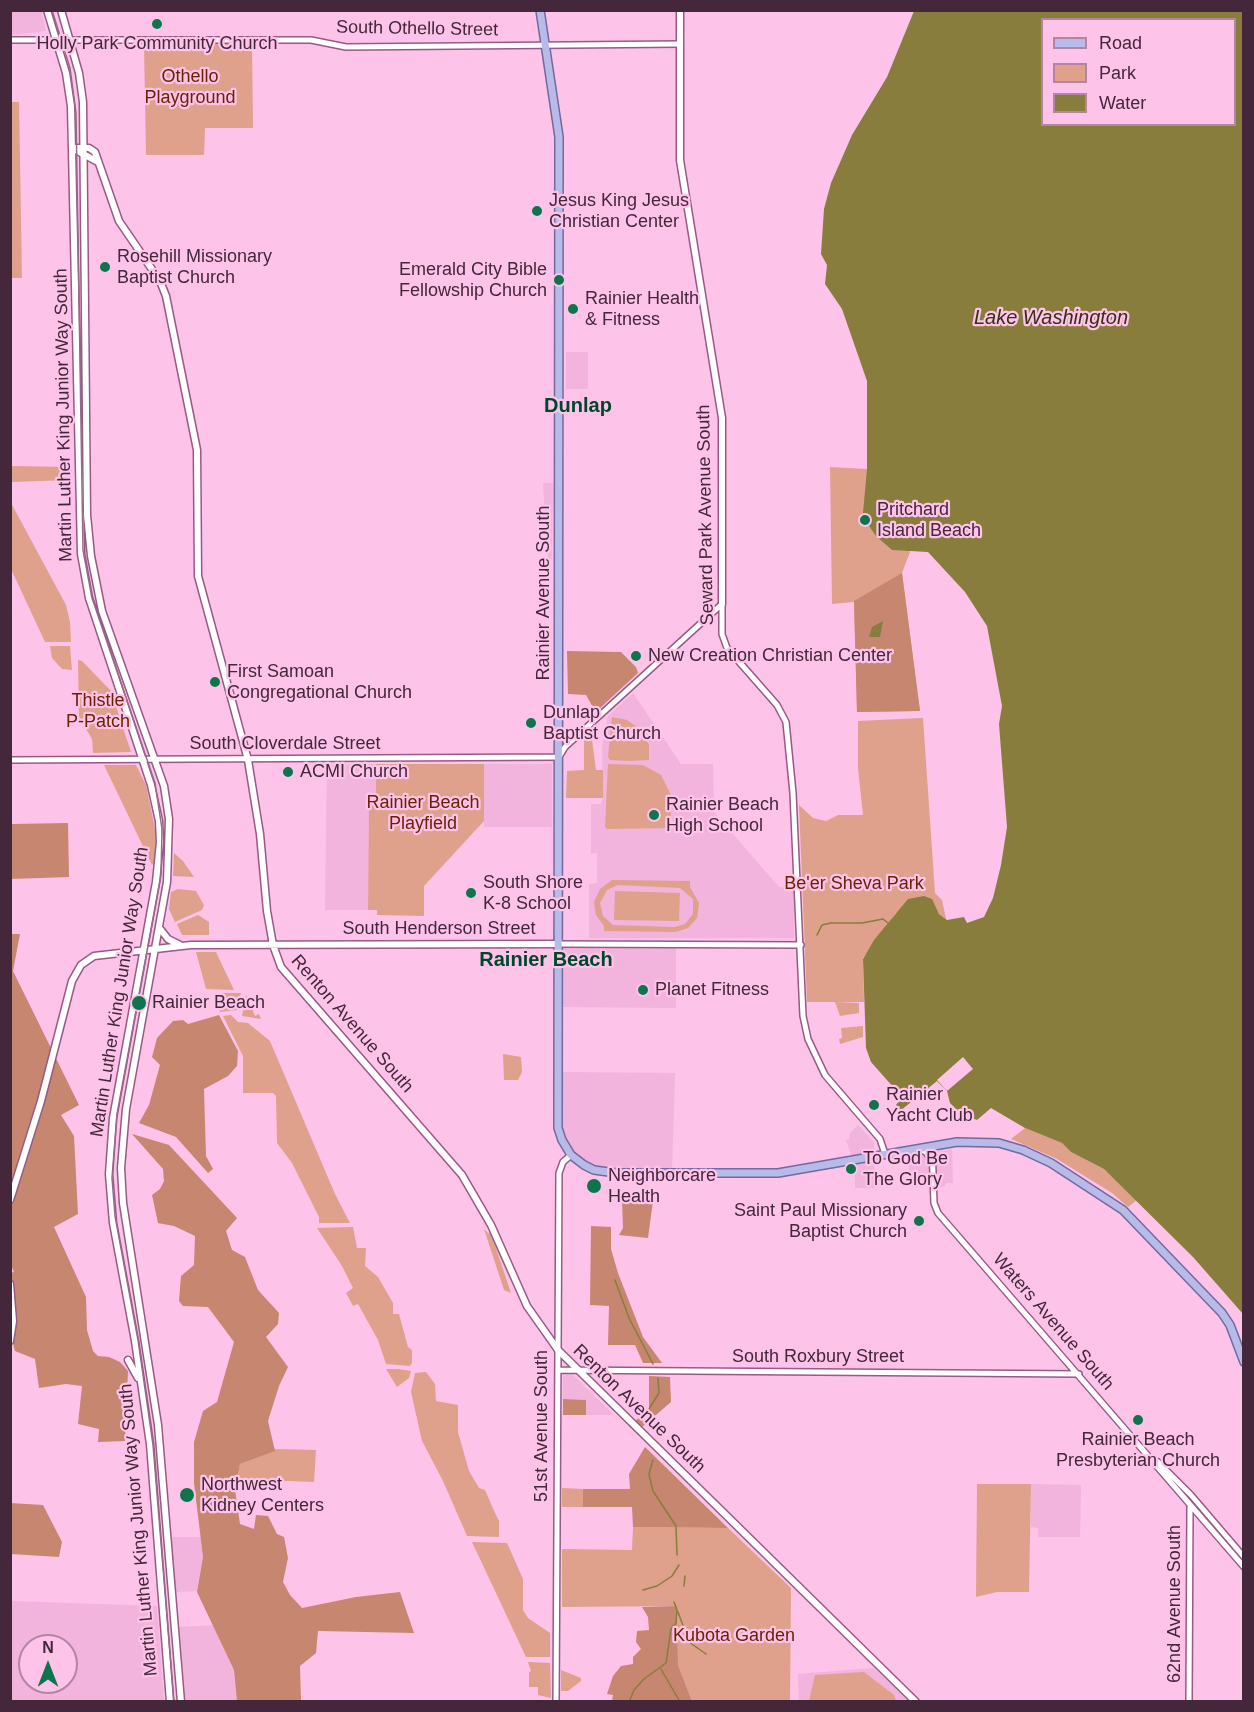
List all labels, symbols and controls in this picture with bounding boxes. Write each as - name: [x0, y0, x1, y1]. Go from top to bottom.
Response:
- marker: Holly Park Community Church: [150, 17, 164, 31]
- street label: South Othello Street: [336, 17, 498, 41]
- legend: [1041, 18, 1236, 126]
- place label: Holly Park Community Church: [36, 33, 278, 55]
- text: Road: [1099, 33, 1142, 53]
- text: Park: [1099, 63, 1136, 83]
- park label: Othello Playground: [144, 66, 236, 109]
- text: Water: [1099, 93, 1146, 113]
- place label: Jesus King Jesus Christian Center: [549, 190, 689, 232]
- marker: Jesus King Jesus Christian Center: [530, 204, 544, 218]
- place label: Rosehill Missionary Baptist Church: [117, 246, 272, 288]
- place label: Emerald City Bible Fellowship Church: [399, 259, 547, 302]
- marker: Rosehill Missionary Baptist Church: [98, 260, 112, 274]
- street label: Martin Luther King Junior Way South: [51, 268, 77, 562]
- marker: Emerald City Bible Fellowship Church: [552, 273, 566, 287]
- place label: Rainier Health & Fitness: [585, 288, 699, 330]
- marker: Rainier Health & Fitness: [566, 302, 580, 316]
- water label: Lake Washington: [974, 306, 1128, 330]
- district label: Dunlap: [544, 394, 612, 418]
- street label: Seward Park Avenue South: [693, 404, 719, 626]
- place label: Pritchard Island Beach: [877, 499, 981, 542]
- street label: Rainier Avenue South: [533, 506, 555, 680]
- marker: Pritchard Island Beach: [858, 513, 872, 527]
- place label: New Creation Christian Center: [648, 645, 892, 667]
- marker: New Creation Christian Center: [629, 649, 643, 663]
- place label: First Samoan Congregational Church: [227, 661, 412, 704]
- marker: First Samoan Congregational Church: [208, 675, 222, 689]
- park label: Thistle P-Patch: [66, 690, 130, 732]
- place label: Dunlap Baptist Church: [543, 702, 661, 744]
- marker: Dunlap Baptist Church: [524, 716, 538, 730]
- street label: South Cloverdale Street: [189, 733, 381, 755]
- place label: ACMI Church: [300, 761, 408, 783]
- marker: ACMI Church: [281, 765, 295, 779]
- park label: Rainier Beach Playfield: [366, 792, 480, 834]
- place label: Rainier Beach High School: [666, 794, 779, 836]
- marker: Rainier Beach High School: [647, 808, 661, 822]
- street label: Martin Luther King Junior Way South: [86, 845, 154, 1139]
- place label: South Shore K-8 School: [483, 872, 583, 914]
- park label: Be'er Sheva Park: [784, 873, 924, 895]
- marker: South Shore K-8 School: [464, 886, 478, 900]
- street label: South Henderson Street: [342, 918, 536, 940]
- district label: Rainier Beach: [479, 948, 613, 972]
- street label: Renton Avenue South: [286, 951, 418, 1097]
- place label: Planet Fitness: [655, 979, 769, 1001]
- marker: Planet Fitness: [636, 983, 650, 997]
- place label: Rainier Beach: [152, 992, 265, 1014]
- marker: Rainier Beach: [130, 994, 148, 1012]
- place label: Rainier Yacht Club: [886, 1084, 973, 1126]
- marker: Rainier Yacht Club: [867, 1098, 881, 1112]
- place label: To God Be The Glory: [863, 1148, 948, 1190]
- marker: To God Be The Glory: [844, 1162, 858, 1176]
- place label: Neighborcare Health: [608, 1165, 716, 1208]
- marker: Neighborcare Health: [585, 1177, 603, 1195]
- place label: Saint Paul Missionary Baptist Church: [734, 1200, 907, 1242]
- marker: Saint Paul Missionary Baptist Church: [912, 1214, 926, 1228]
- street label: Waters Avenue South: [988, 1249, 1118, 1395]
- street label: Renton Avenue South: [568, 1340, 710, 1478]
- street label: South Roxbury Street: [732, 1346, 904, 1368]
- street label: 51st Avenue South: [531, 1350, 553, 1502]
- street label: Martin Luther King Junior Way South: [115, 1383, 163, 1677]
- marker: Rainier Beach Presbyterian Church: [1131, 1413, 1145, 1427]
- place label: Rainier Beach Presbyterian Church: [1056, 1429, 1220, 1472]
- place label: Northwest Kidney Centers: [201, 1474, 324, 1516]
- marker: Northwest Kidney Centers: [178, 1486, 196, 1504]
- street label: 62nd Avenue South: [1164, 1525, 1186, 1683]
- park label: Kubota Garden: [673, 1625, 795, 1647]
- north arrow: [18, 1634, 78, 1694]
- text: N: [42, 1639, 54, 1656]

